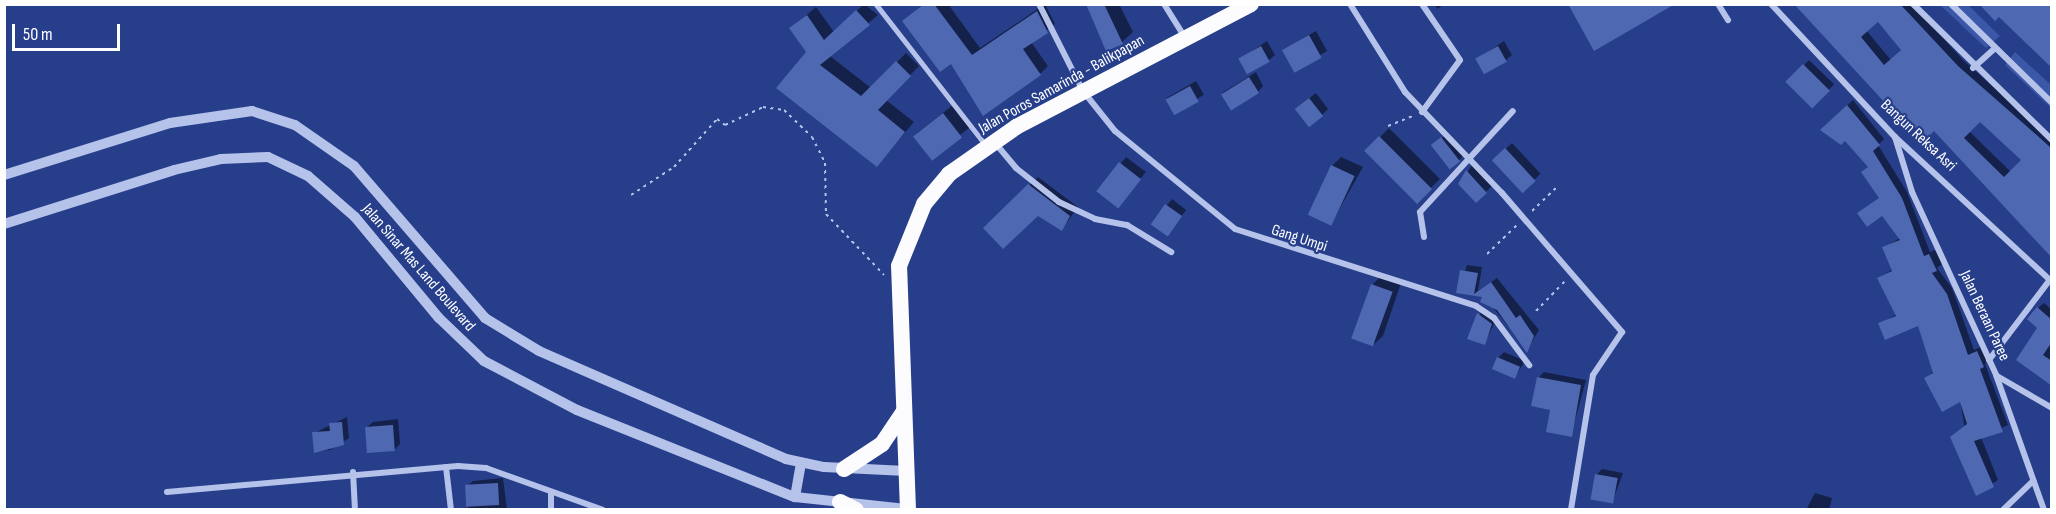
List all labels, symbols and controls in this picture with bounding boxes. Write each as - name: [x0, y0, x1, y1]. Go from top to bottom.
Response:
- scale bar: [15, 12, 123, 50]
- text: 50 m: [23, 24, 53, 45]
- street label: Jalan Poros Samarinda - Balikpapan: [976, 31, 1148, 139]
- street label: Bangun Reksa Asri: [1876, 96, 1960, 176]
- street label: Jalan Sinar Mas Land Boulevard: [357, 200, 479, 336]
- street label: Gang Umpi: [1269, 221, 1329, 257]
- street label: Jalan Beraan Paree: [1955, 268, 2013, 364]

